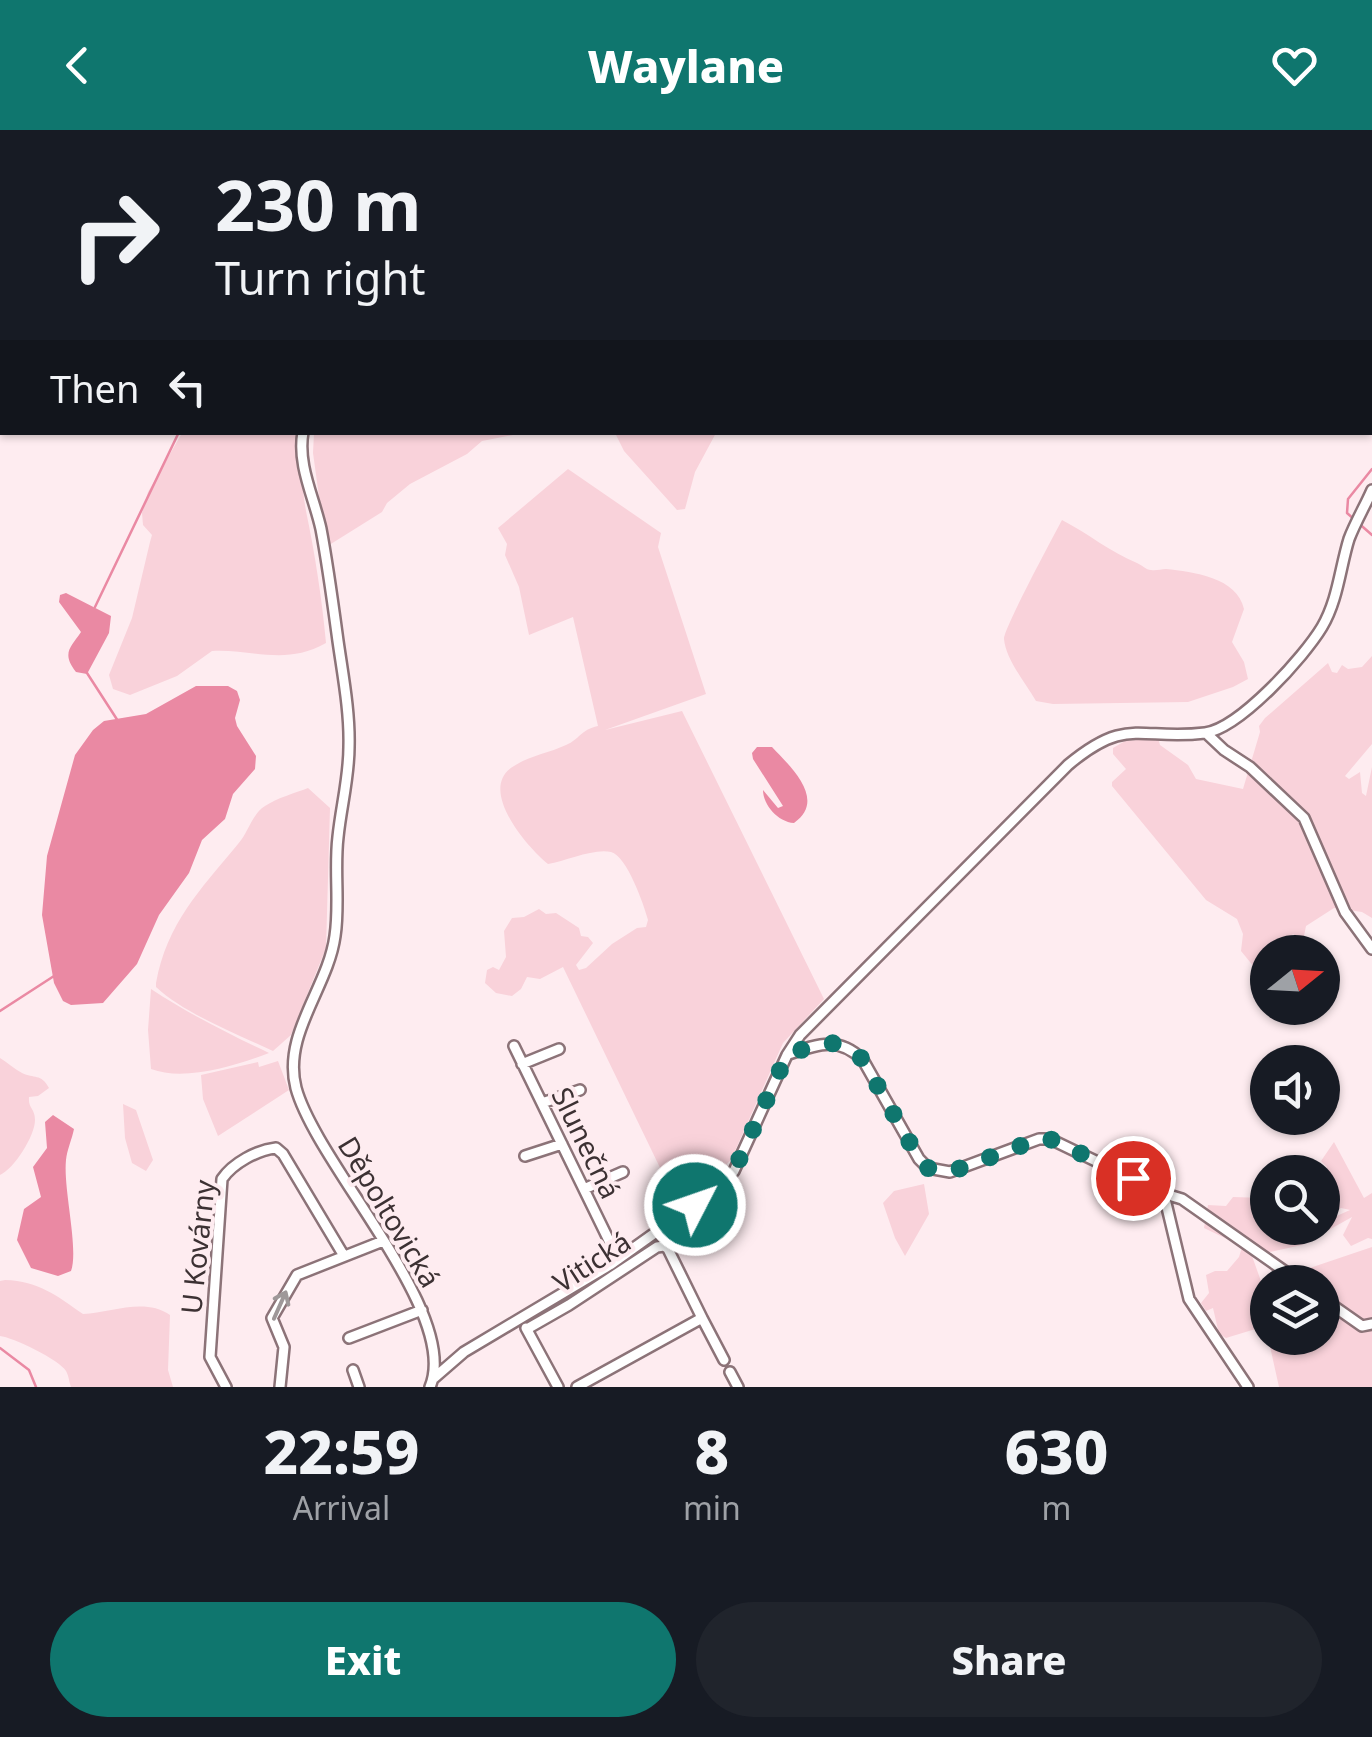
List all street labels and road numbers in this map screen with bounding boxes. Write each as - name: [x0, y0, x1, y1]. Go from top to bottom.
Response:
- street label: Slunečná: [544, 1081, 630, 1205]
- street label: Děpoltovická: [330, 1129, 450, 1294]
- street label: U Kovárny: [171, 1177, 223, 1316]
- street label: Vitická: [545, 1222, 638, 1300]

